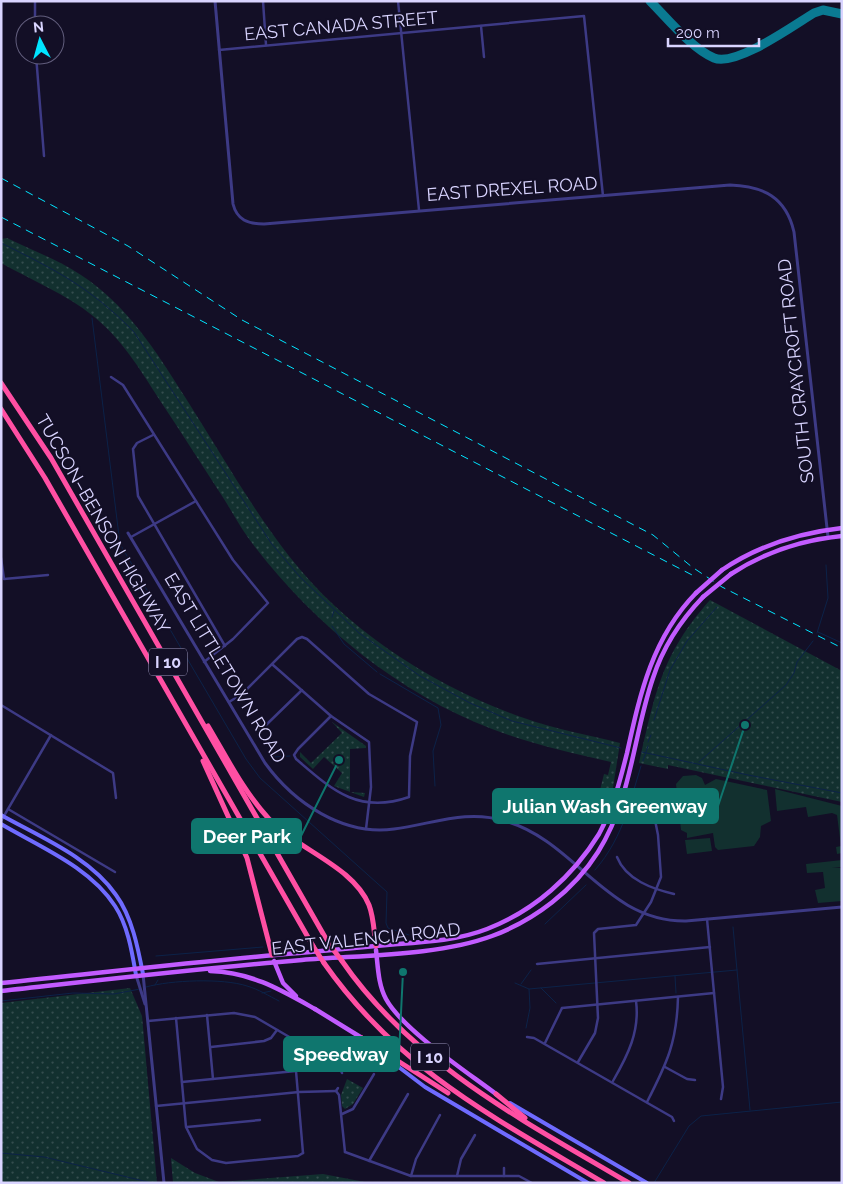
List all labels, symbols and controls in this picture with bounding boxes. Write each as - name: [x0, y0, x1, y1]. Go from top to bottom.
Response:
- street label: EAST CANADA STREET: [243, 7, 439, 44]
- north arrow: [15, 15, 65, 65]
- scale bar: [668, 15, 759, 47]
- text: N: [32, 19, 45, 36]
- text: 200 m: [676, 24, 720, 42]
- street label: EAST DREXEL ROAD: [426, 172, 598, 205]
- street label: SOUTH CRAYCROFT ROAD: [773, 258, 818, 484]
- street label: TUCSON–BENSON HIGHWAY: [32, 410, 175, 637]
- street label: EAST LITTLETOWN ROAD: [160, 569, 291, 767]
- road number: I 10: [149, 649, 187, 676]
- callout: Julian Wash Greenway: [493, 789, 718, 823]
- text: Julian Wash Greenway: [502, 795, 708, 817]
- callout: Deer Park: [192, 819, 301, 853]
- text: Deer Park: [203, 825, 292, 847]
- street label: EAST VALENCIA ROAD: [270, 918, 462, 959]
- callout: Speedway: [284, 1037, 399, 1071]
- text: Speedway: [293, 1043, 389, 1065]
- road number: I 10: [411, 1044, 449, 1070]

